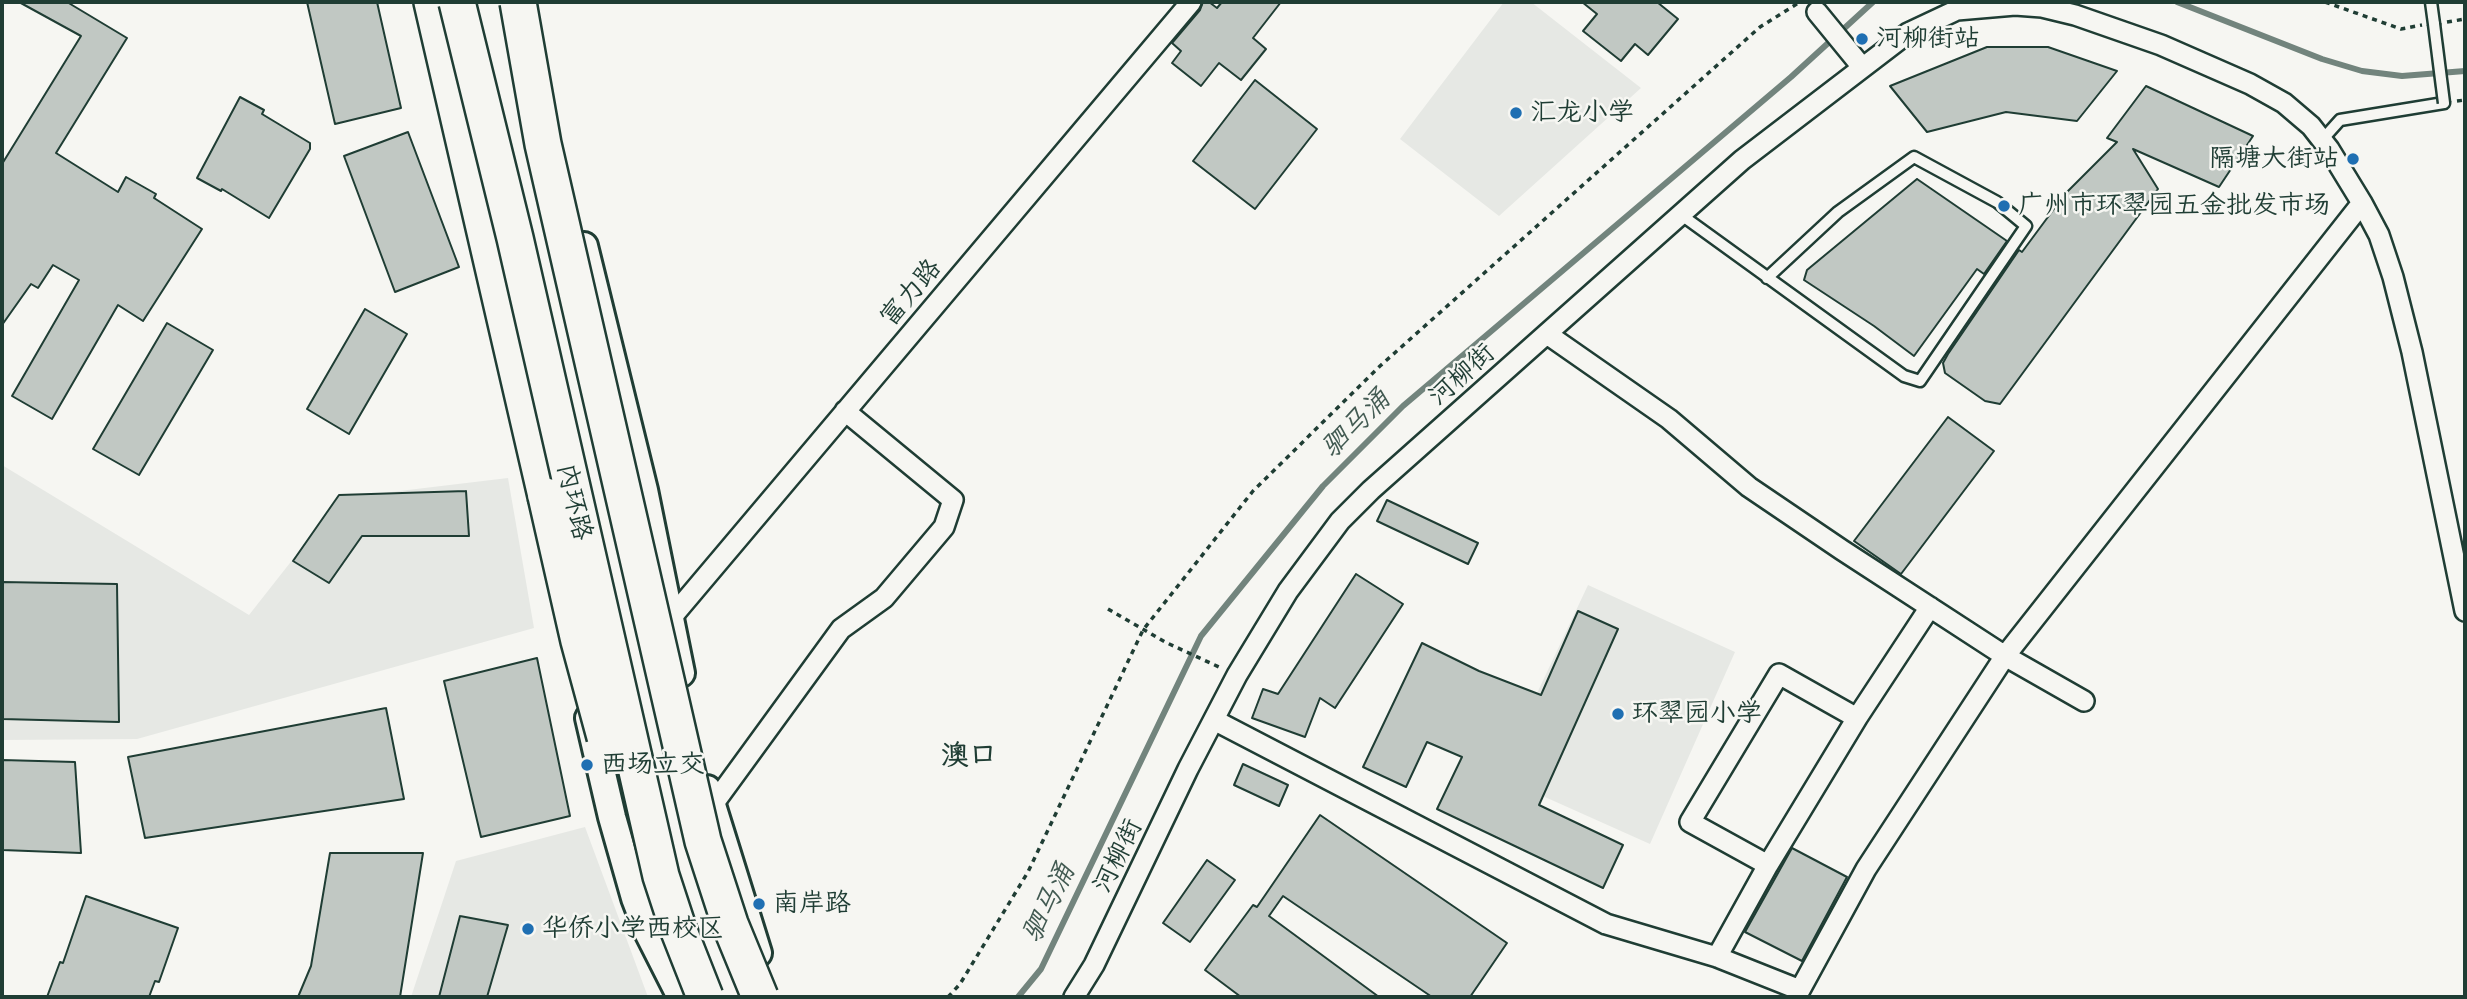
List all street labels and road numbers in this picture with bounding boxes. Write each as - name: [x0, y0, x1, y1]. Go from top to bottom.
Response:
- street label: 富力路: [874, 253, 948, 333]
- street label: 河柳街: [1423, 337, 1501, 413]
- street label: 内环路: [550, 460, 598, 544]
- street label: 河柳街: [1087, 814, 1149, 898]

